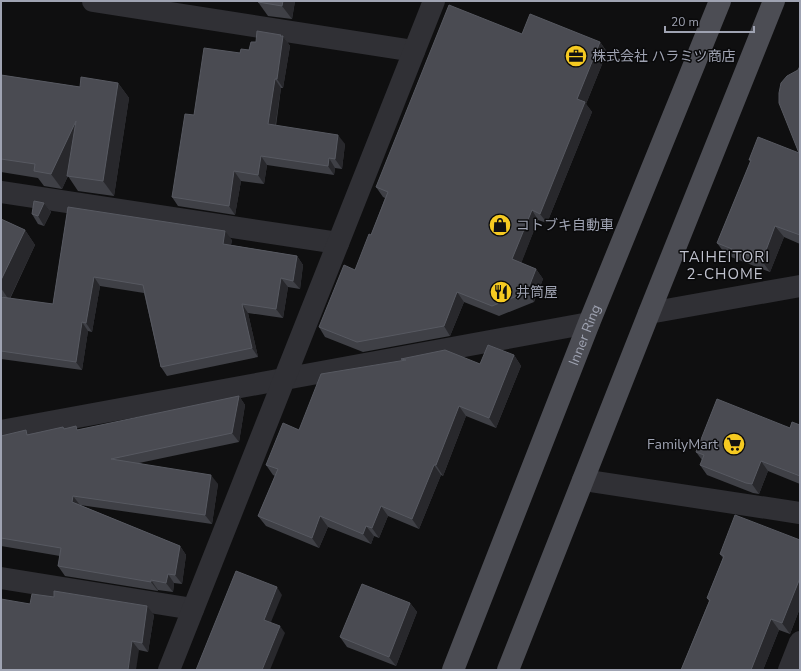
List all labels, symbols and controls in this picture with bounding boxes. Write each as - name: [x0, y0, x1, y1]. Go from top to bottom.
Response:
- scale bar: [665, 8, 754, 34]
- text: 20 m: [671, 14, 699, 30]
- office icon: 株式会社 ハラミツ商店: [563, 43, 589, 69]
- place label: 株式会社 ハラミツ商店: [592, 47, 736, 66]
- shop icon: コトブキ自動車: [487, 212, 513, 238]
- place label: コトブキ自動車: [516, 216, 614, 235]
- district label: TAIHEITORI 2-CHOME: [680, 247, 770, 284]
- restaurant icon: 井筒屋: [488, 279, 514, 305]
- place label: 井筒屋: [516, 283, 558, 302]
- street label: Inner Ring: [564, 301, 605, 368]
- supermarket icon: FamilyMart: [721, 431, 747, 457]
- place label: FamilyMart: [647, 435, 718, 454]

